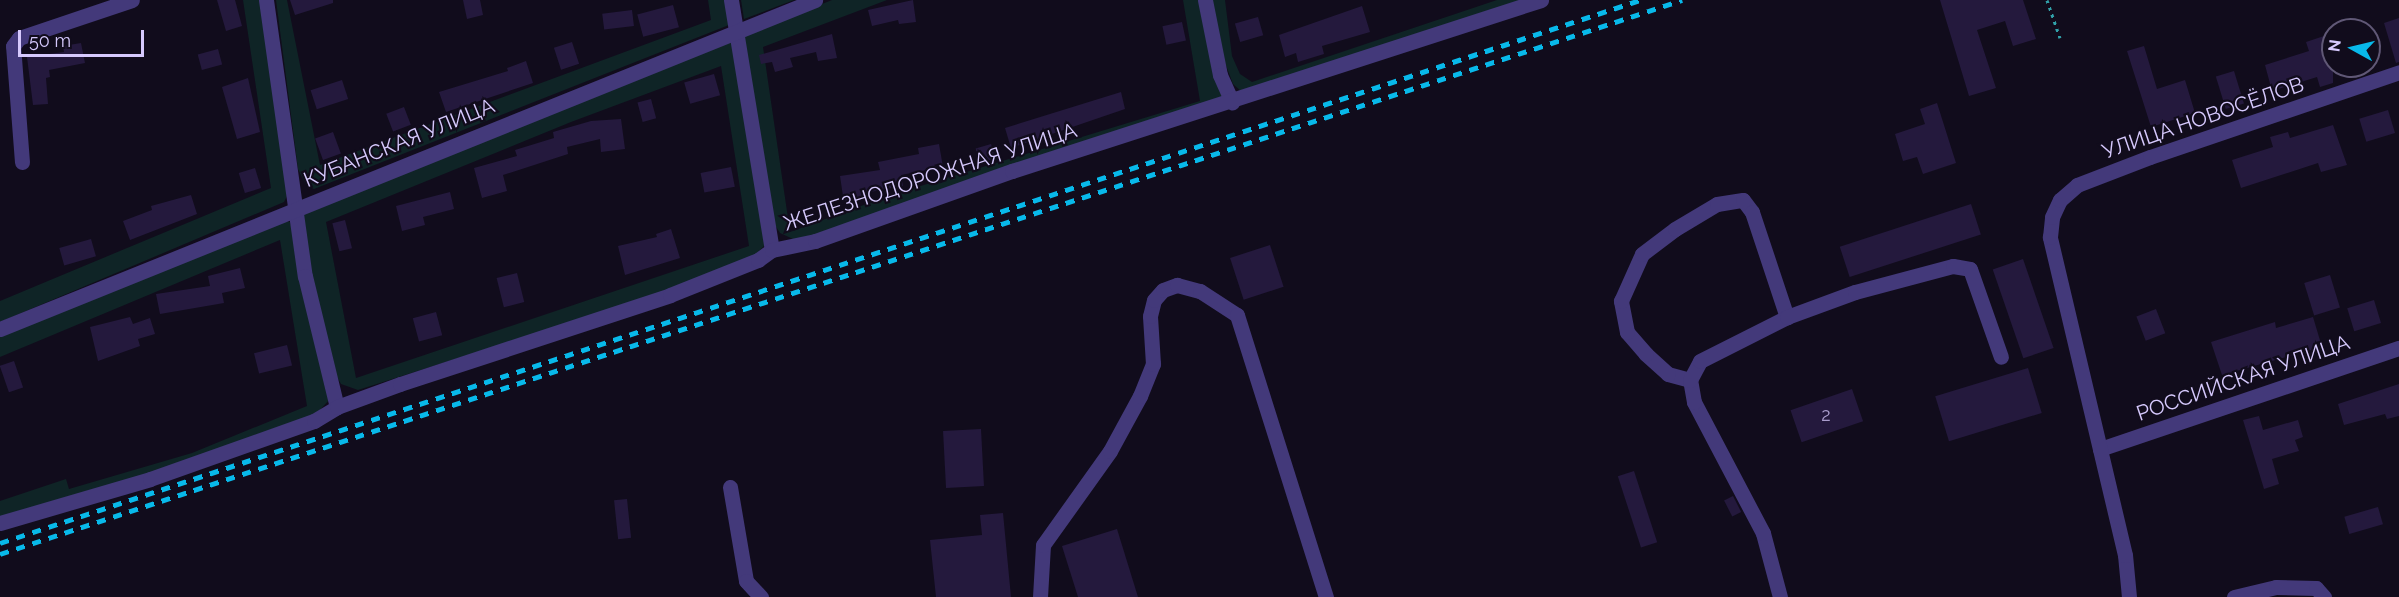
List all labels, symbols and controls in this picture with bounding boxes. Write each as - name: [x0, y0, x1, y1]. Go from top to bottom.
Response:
- scale bar: [21, 18, 147, 56]
- north arrow: [2321, 18, 2381, 78]
- text: 50 m: [29, 30, 71, 51]
- text: N: [2324, 38, 2345, 53]
- street label: УЛИЦА НОВОСЁЛОВ: [2099, 72, 2307, 164]
- street label: КУБАНСКАЯ УЛИЦА: [300, 93, 498, 193]
- street label: ЖЕЛЕЗНОДОРОЖНАЯ УЛИЦА: [780, 118, 1080, 236]
- street label: РОССИЙСКАЯ УЛИЦА: [2133, 330, 2353, 426]
- house number: 2: [1821, 404, 1831, 426]

